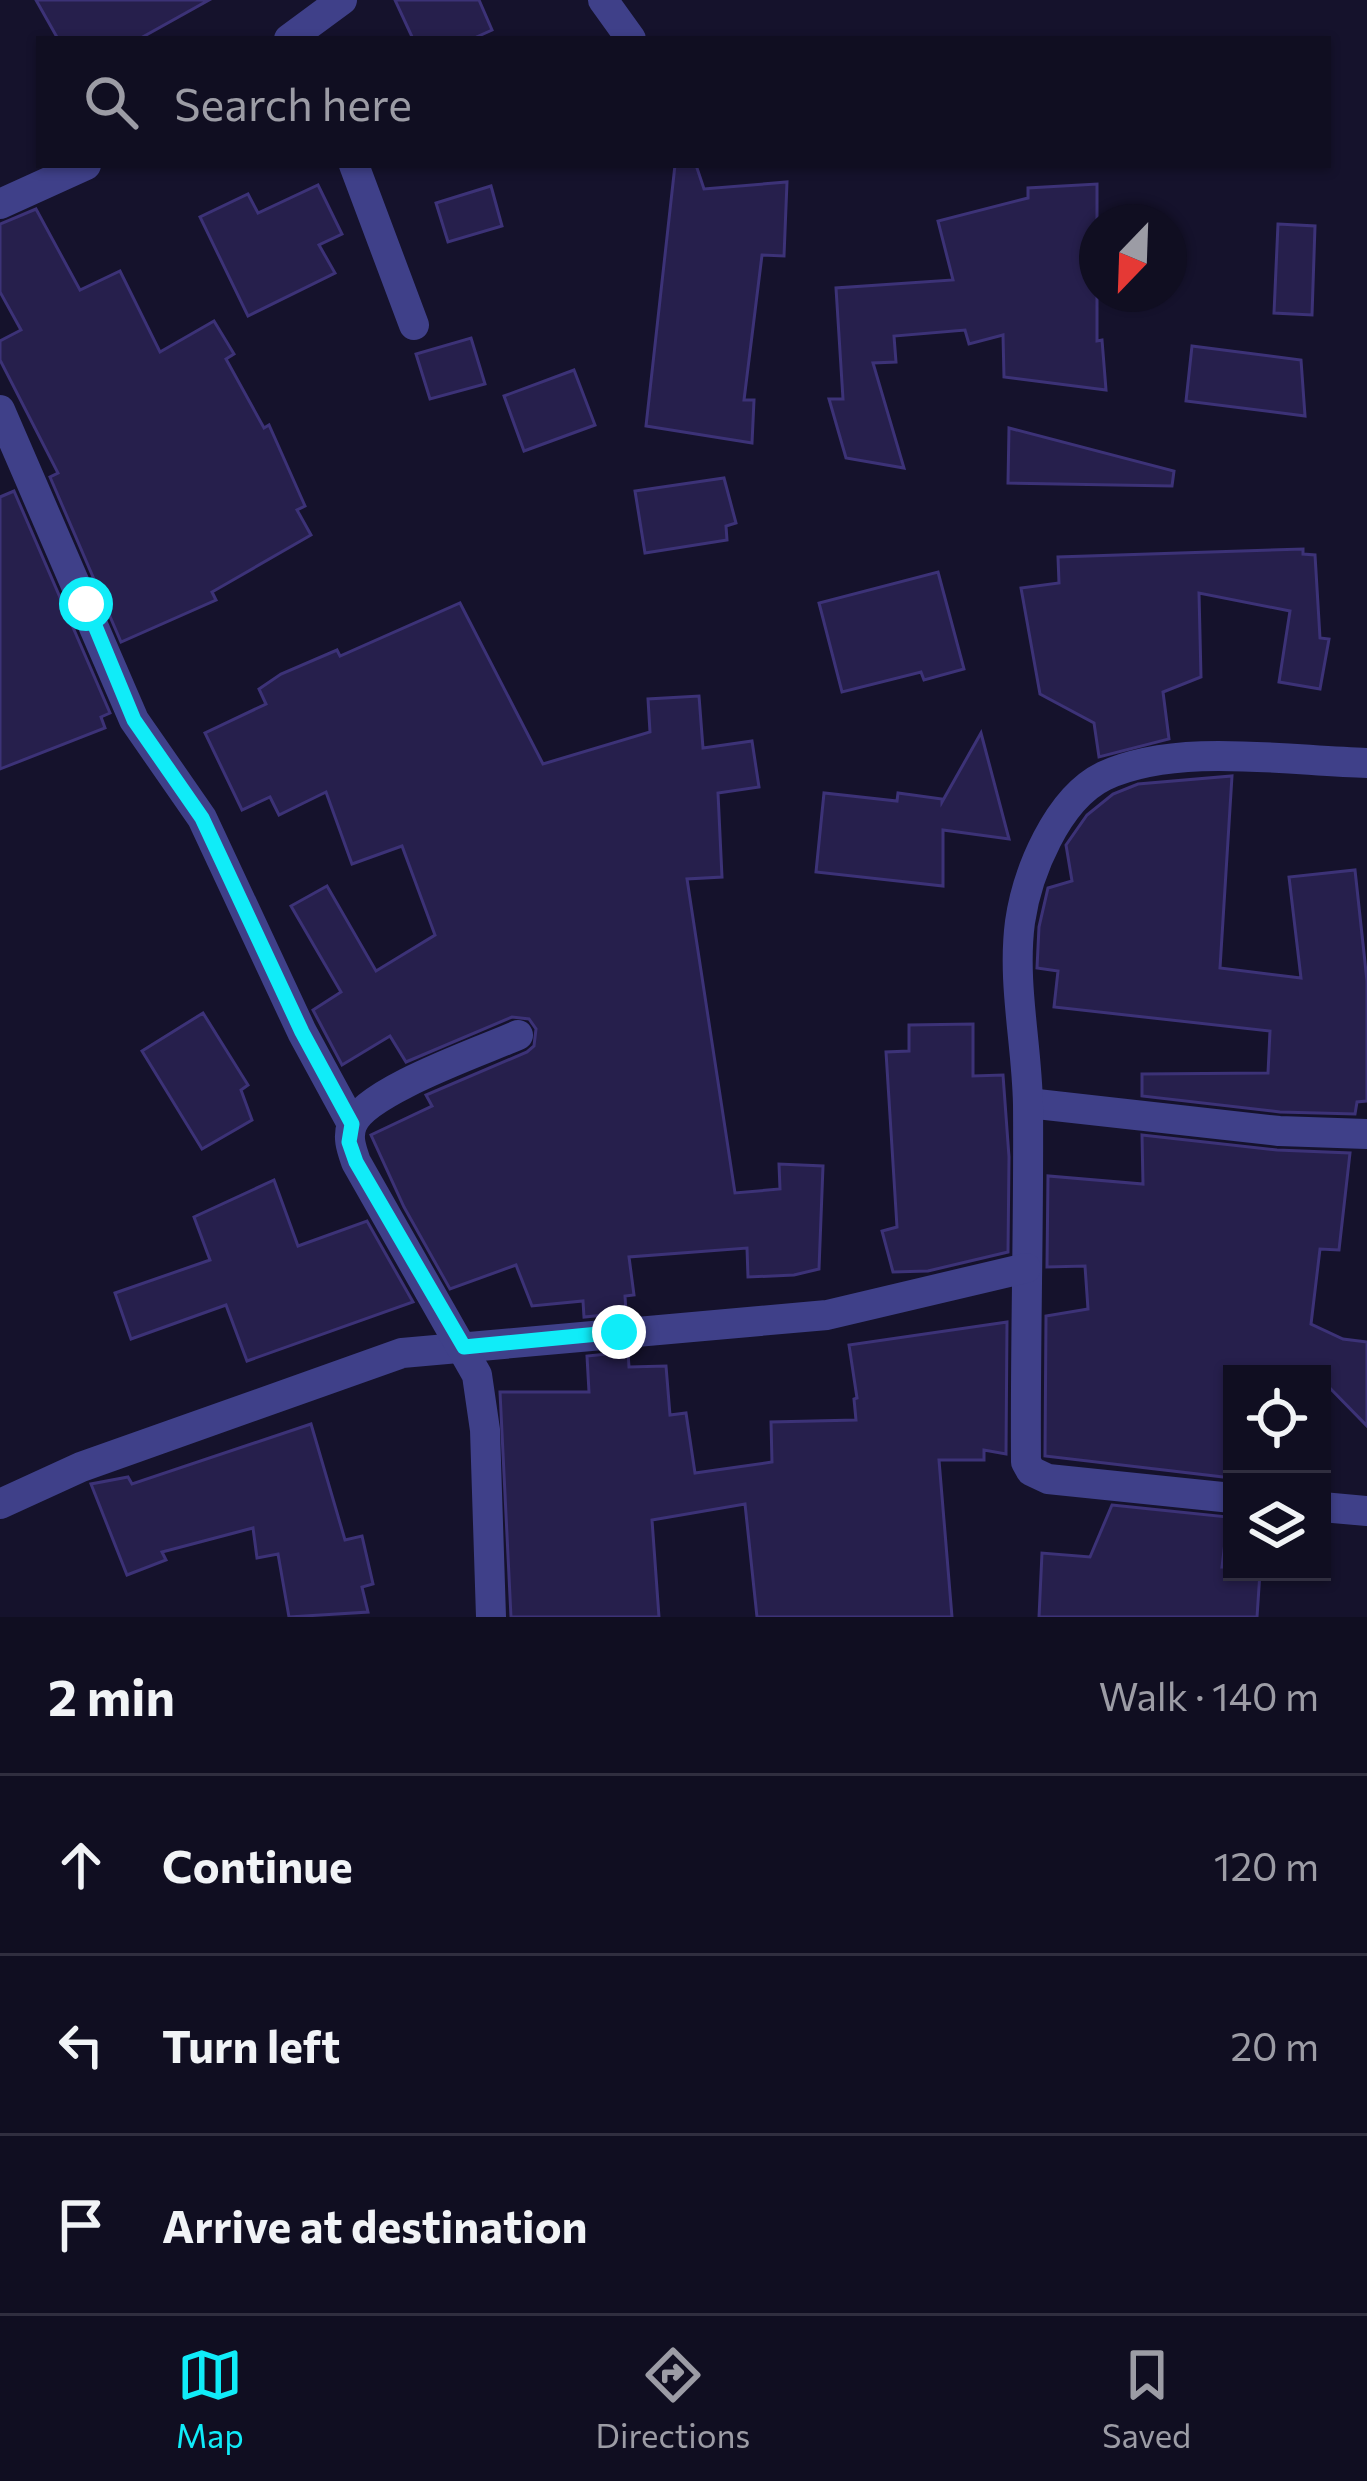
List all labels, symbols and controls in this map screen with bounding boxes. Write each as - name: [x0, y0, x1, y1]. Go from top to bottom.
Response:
- search box: [36, 36, 1331, 168]
- icon: search: [78, 69, 144, 135]
- text: Search here: [174, 75, 412, 130]
- north arrow: [1079, 204, 1187, 312]
- route start: [59, 577, 113, 631]
- route end: [592, 1305, 646, 1359]
- map controls: [1223, 1365, 1331, 1581]
- button: locate: [1223, 1365, 1331, 1473]
- button: layers: [1223, 1473, 1331, 1581]
- text: 2 min: [48, 1664, 175, 1727]
- text: Walk · 140 m: [1099, 1671, 1319, 1719]
- icon: ahead: [48, 1832, 114, 1898]
- text: Continue: [162, 1837, 353, 1892]
- text: 120 m: [1214, 1841, 1319, 1889]
- icon: left: [48, 2012, 114, 2078]
- text: Turn left: [162, 2017, 340, 2072]
- text: 20 m: [1231, 2021, 1319, 2069]
- icon: arrive: [48, 2192, 114, 2258]
- text: Arrive at destination: [162, 2197, 588, 2252]
- tab: Map: [176, 2342, 244, 2455]
- tab: Directions: [596, 2342, 750, 2455]
- tab: Saved: [1102, 2342, 1191, 2455]

